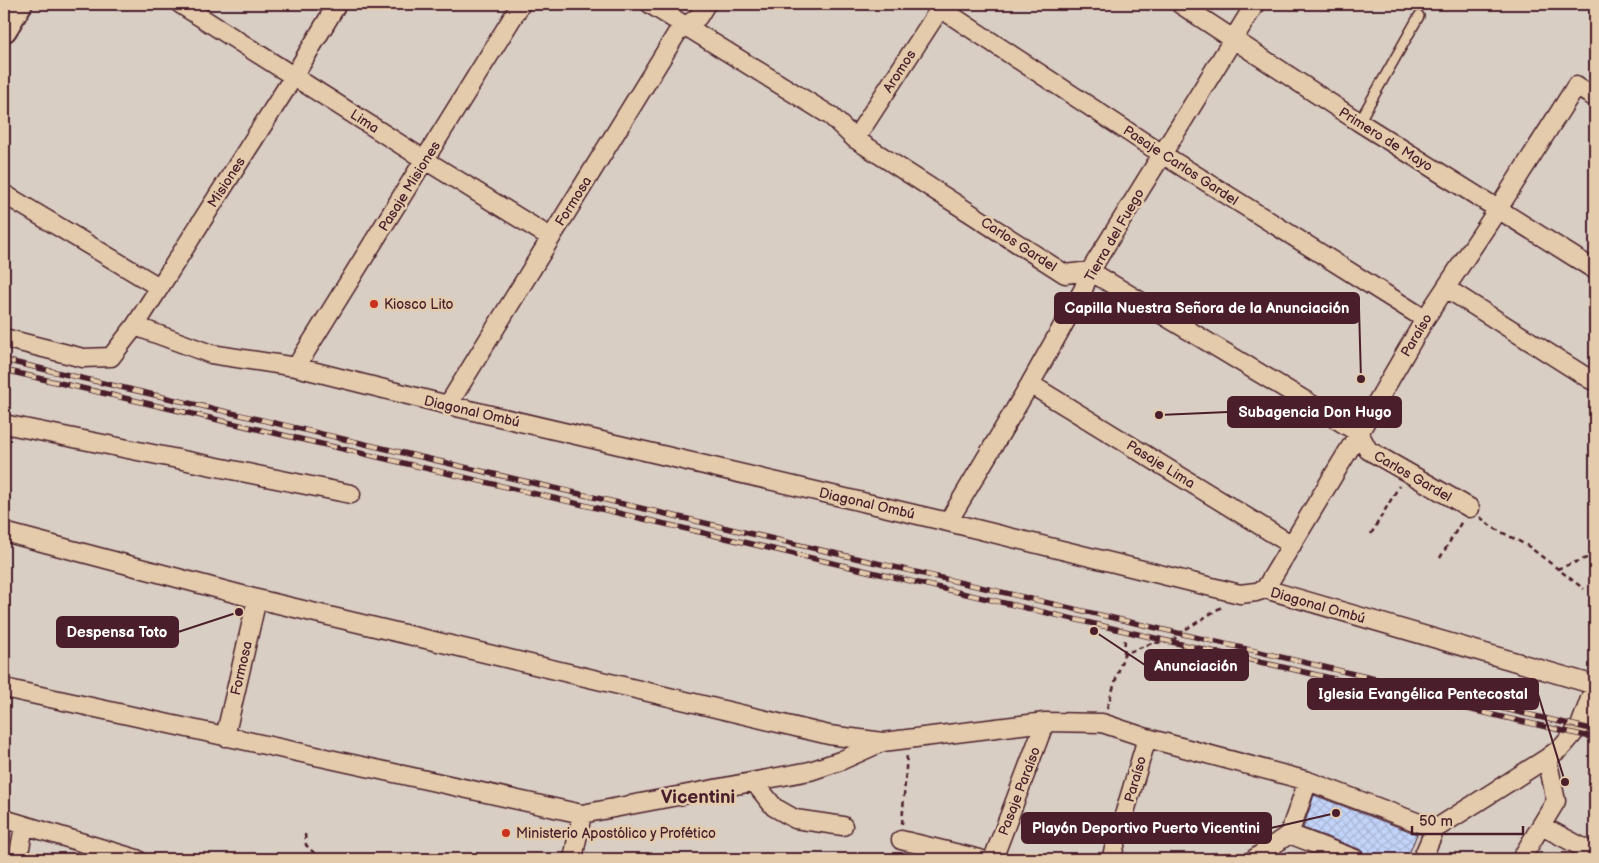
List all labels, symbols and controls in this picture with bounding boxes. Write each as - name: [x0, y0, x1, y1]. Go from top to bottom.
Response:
- street label: Aromos: [879, 47, 920, 96]
- street label: Primero de Mayo: [1336, 104, 1436, 175]
- street label: Lima: [347, 106, 382, 137]
- street label: Pasaje Carlos Gardel: [1120, 122, 1241, 209]
- street label: Pasaje Misiones: [375, 138, 444, 234]
- street label: Misiones: [204, 154, 249, 211]
- street label: Formosa: [552, 173, 595, 229]
- street label: Tierra del Fuego: [1081, 186, 1148, 285]
- street label: Carlos Gardel: [978, 214, 1060, 275]
- callout: Capilla Nuestra Señora de la Anunciación: [1055, 293, 1359, 323]
- place label: Kiosco Lito: [384, 296, 454, 313]
- marker: Kiosco Lito: [368, 298, 380, 310]
- text: Capilla Nuestra Señora de la Anunciación: [1065, 299, 1349, 318]
- street label: Paraíso: [1397, 311, 1436, 360]
- street label: Diagonal Ombú: [422, 392, 522, 431]
- callout: Subagencia Don Hugo: [1228, 397, 1401, 427]
- text: Subagencia Don Hugo: [1239, 403, 1392, 422]
- street label: Pasaje Lima: [1123, 437, 1198, 492]
- street label: Carlos Gardel: [1371, 447, 1455, 506]
- street label: Diagonal Ombú: [817, 484, 917, 523]
- street label: Diagonal Ombú: [1268, 584, 1367, 627]
- callout: Despensa Toto: [57, 617, 178, 647]
- text: Despensa Toto: [67, 623, 168, 642]
- street label: Formosa: [227, 639, 256, 697]
- callout: Anunciación: [1145, 650, 1248, 680]
- text: Anunciación: [1153, 657, 1238, 676]
- callout: Iglesia Evangélica Pentecostal: [1308, 679, 1538, 709]
- text: Iglesia Evangélica Pentecostal: [1318, 685, 1528, 704]
- street label: Pasaje Paraíso: [995, 744, 1044, 838]
- street label: Paraíso: [1121, 754, 1150, 804]
- district label: Vicentini: [661, 786, 735, 809]
- scale bar: [1412, 803, 1523, 835]
- text: 50 m: [1419, 812, 1453, 831]
- callout: Playón Deportivo Puerto Vicentini: [1022, 813, 1271, 843]
- text: Playón Deportivo Puerto Vicentini: [1032, 819, 1260, 838]
- place label: Ministerio Apostólico y Profético: [516, 825, 716, 842]
- marker: Ministerio Apostólico y Profético: [500, 827, 512, 839]

